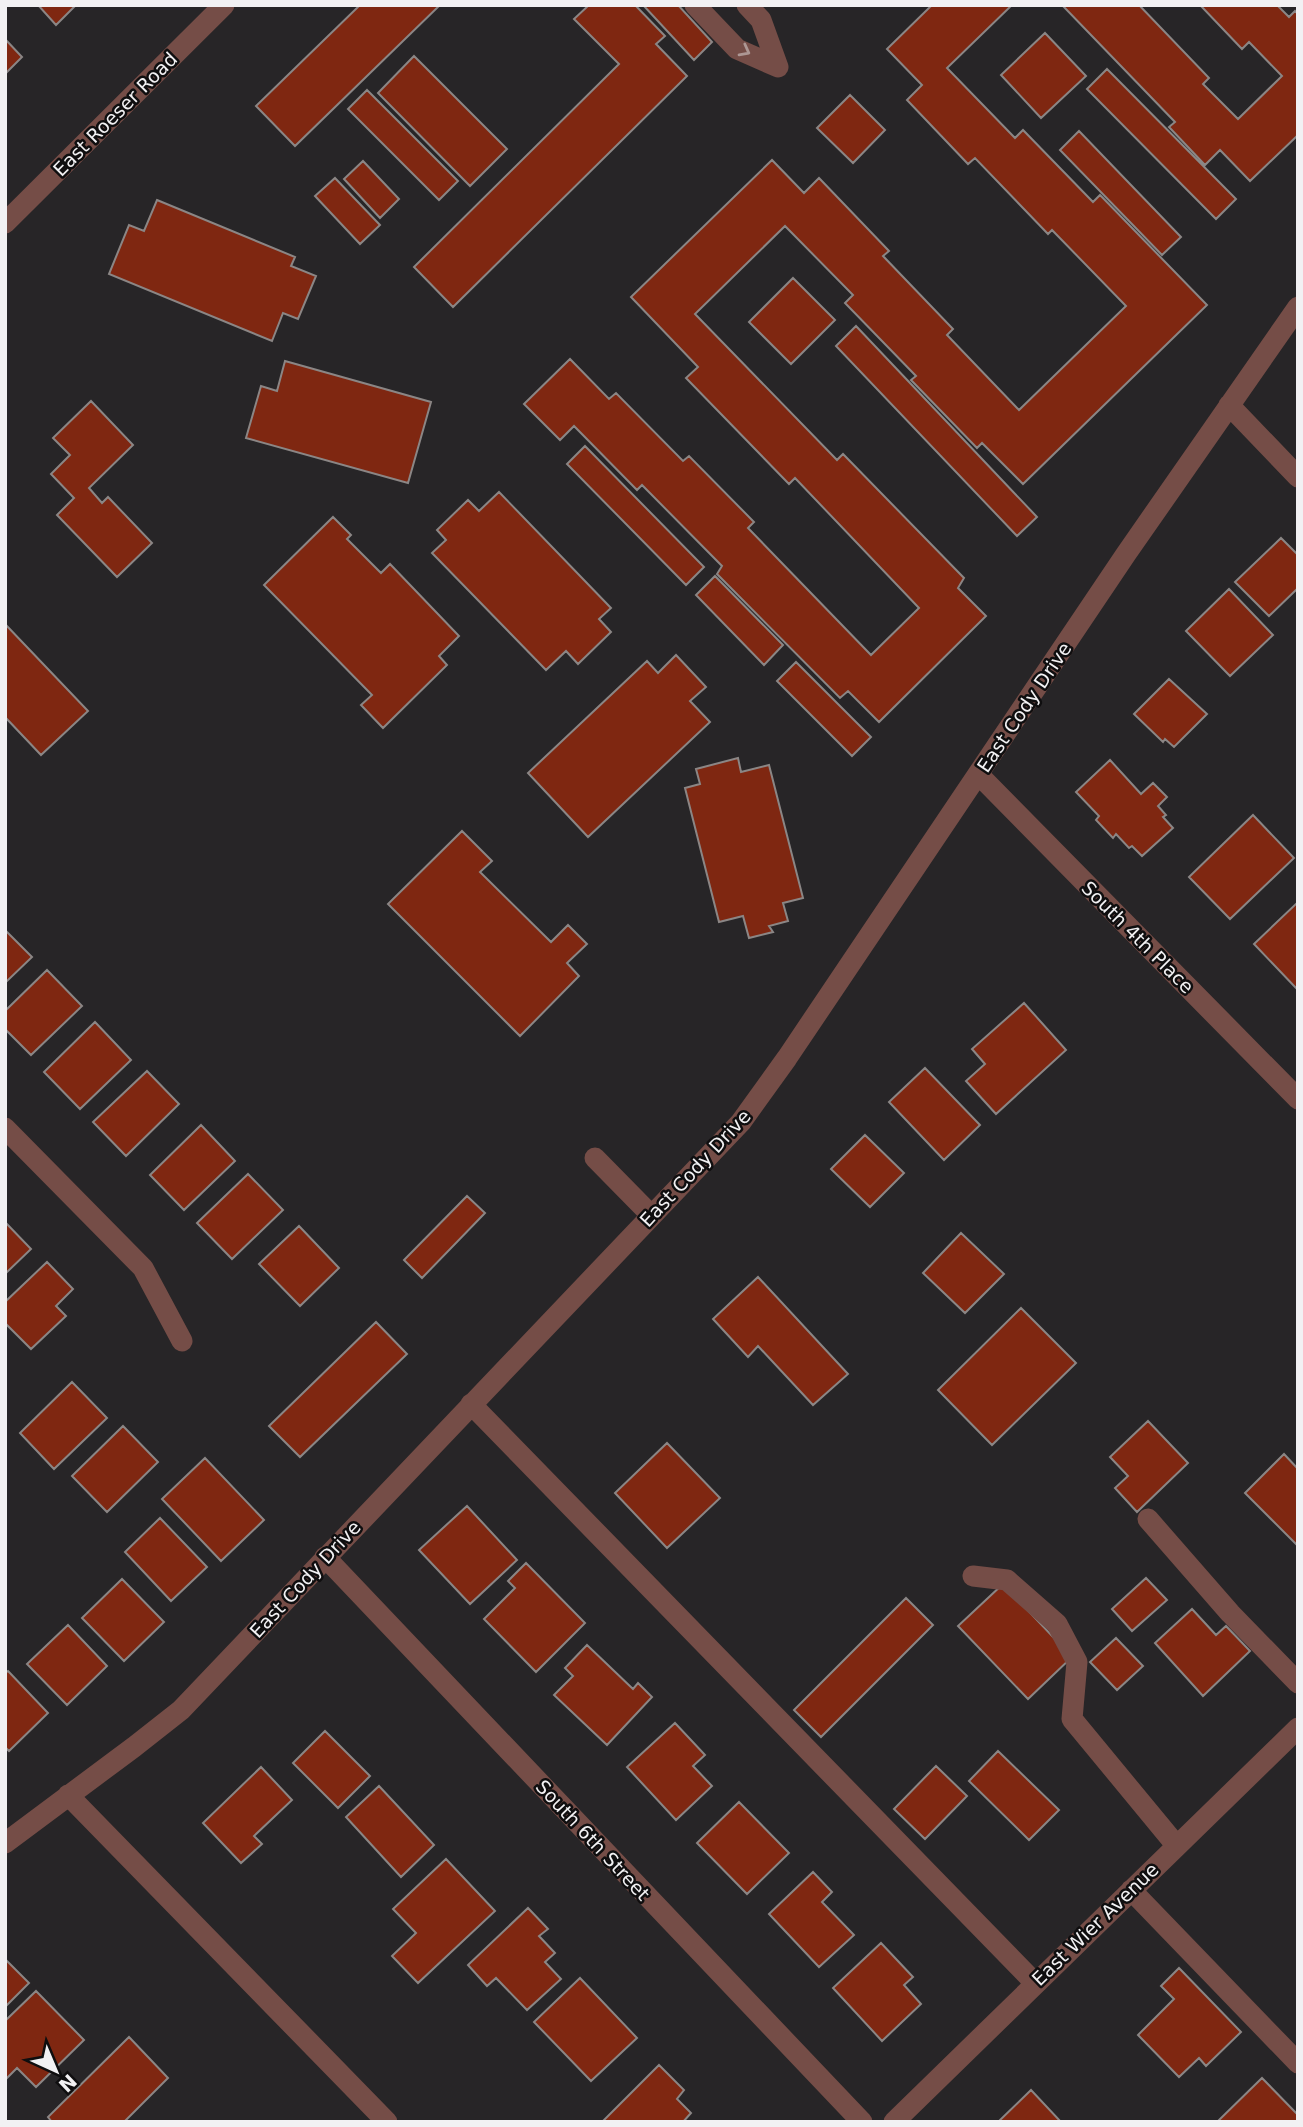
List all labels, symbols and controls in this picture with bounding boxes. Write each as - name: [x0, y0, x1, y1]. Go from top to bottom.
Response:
- one-way arrow: [737, 43, 750, 56]
- street label: East Roeser Road: [49, 48, 181, 180]
- street label: East Cody Drive: [972, 638, 1076, 776]
- street label: South 4th Place: [1077, 876, 1199, 998]
- street label: East Cody Drive: [635, 1105, 755, 1231]
- street label: East Cody Drive: [245, 1516, 365, 1642]
- street label: South 6th Street: [532, 1775, 654, 1905]
- street label: East Wier Avenue: [1027, 1858, 1163, 1990]
- north arrow: [21, 2036, 91, 2106]
- text: N: [54, 2070, 81, 2097]

